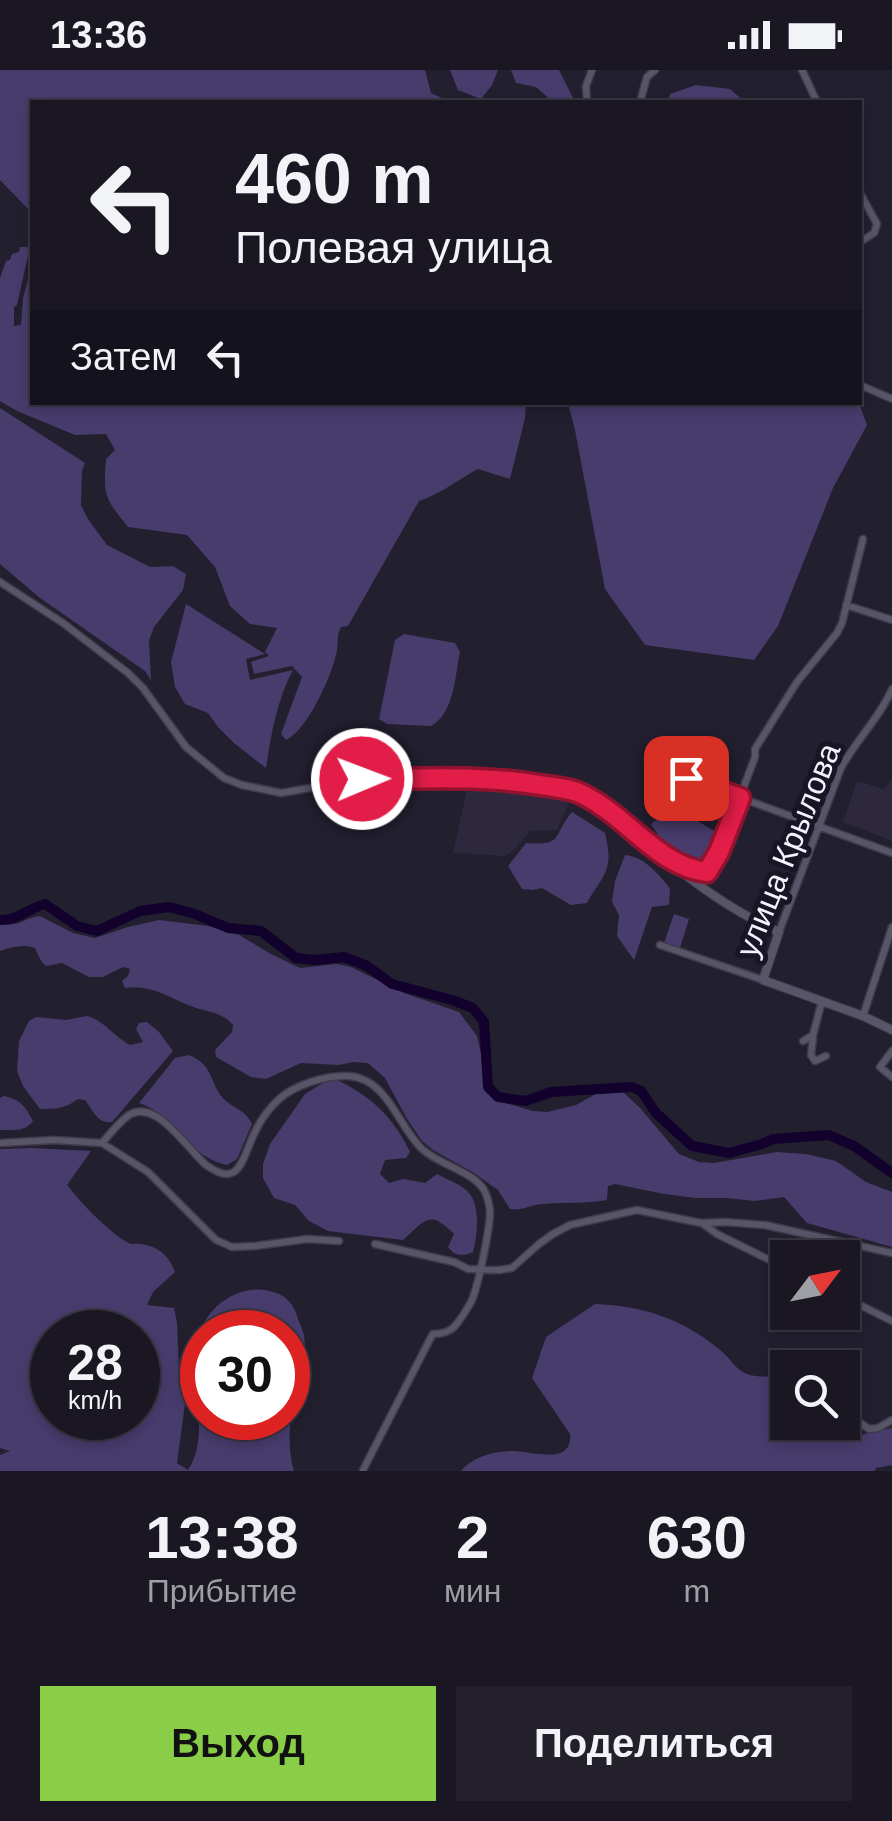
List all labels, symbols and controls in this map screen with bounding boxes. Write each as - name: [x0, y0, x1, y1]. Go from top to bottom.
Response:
- text: 13:36: [50, 14, 147, 56]
- icon: left: [70, 140, 200, 270]
- text: 460 m: [235, 140, 433, 218]
- text: Полевая улица: [235, 222, 552, 273]
- icon: left: [198, 330, 253, 385]
- text: Затем: [70, 336, 178, 378]
- position arrow: [310, 727, 414, 831]
- pin: [644, 736, 729, 821]
- street label: улица Крылова: [729, 738, 847, 962]
- icon: arrive: [659, 751, 714, 806]
- north arrow: [770, 1240, 860, 1330]
- map controls: [770, 1240, 860, 1440]
- speed limit sign: 30: [180, 1310, 310, 1440]
- text: 28: [67, 1335, 123, 1391]
- button: search: [770, 1350, 860, 1440]
- text: km/h: [68, 1386, 122, 1414]
- text: 13:38: [145, 1504, 299, 1571]
- text: 2: [456, 1504, 489, 1571]
- text: 630: [647, 1504, 747, 1571]
- text: Прибытие: [147, 1573, 297, 1609]
- text: мин: [444, 1573, 501, 1609]
- text: m: [683, 1573, 710, 1609]
- button: Выход: [40, 1686, 436, 1801]
- button: Поделиться: [456, 1686, 852, 1801]

